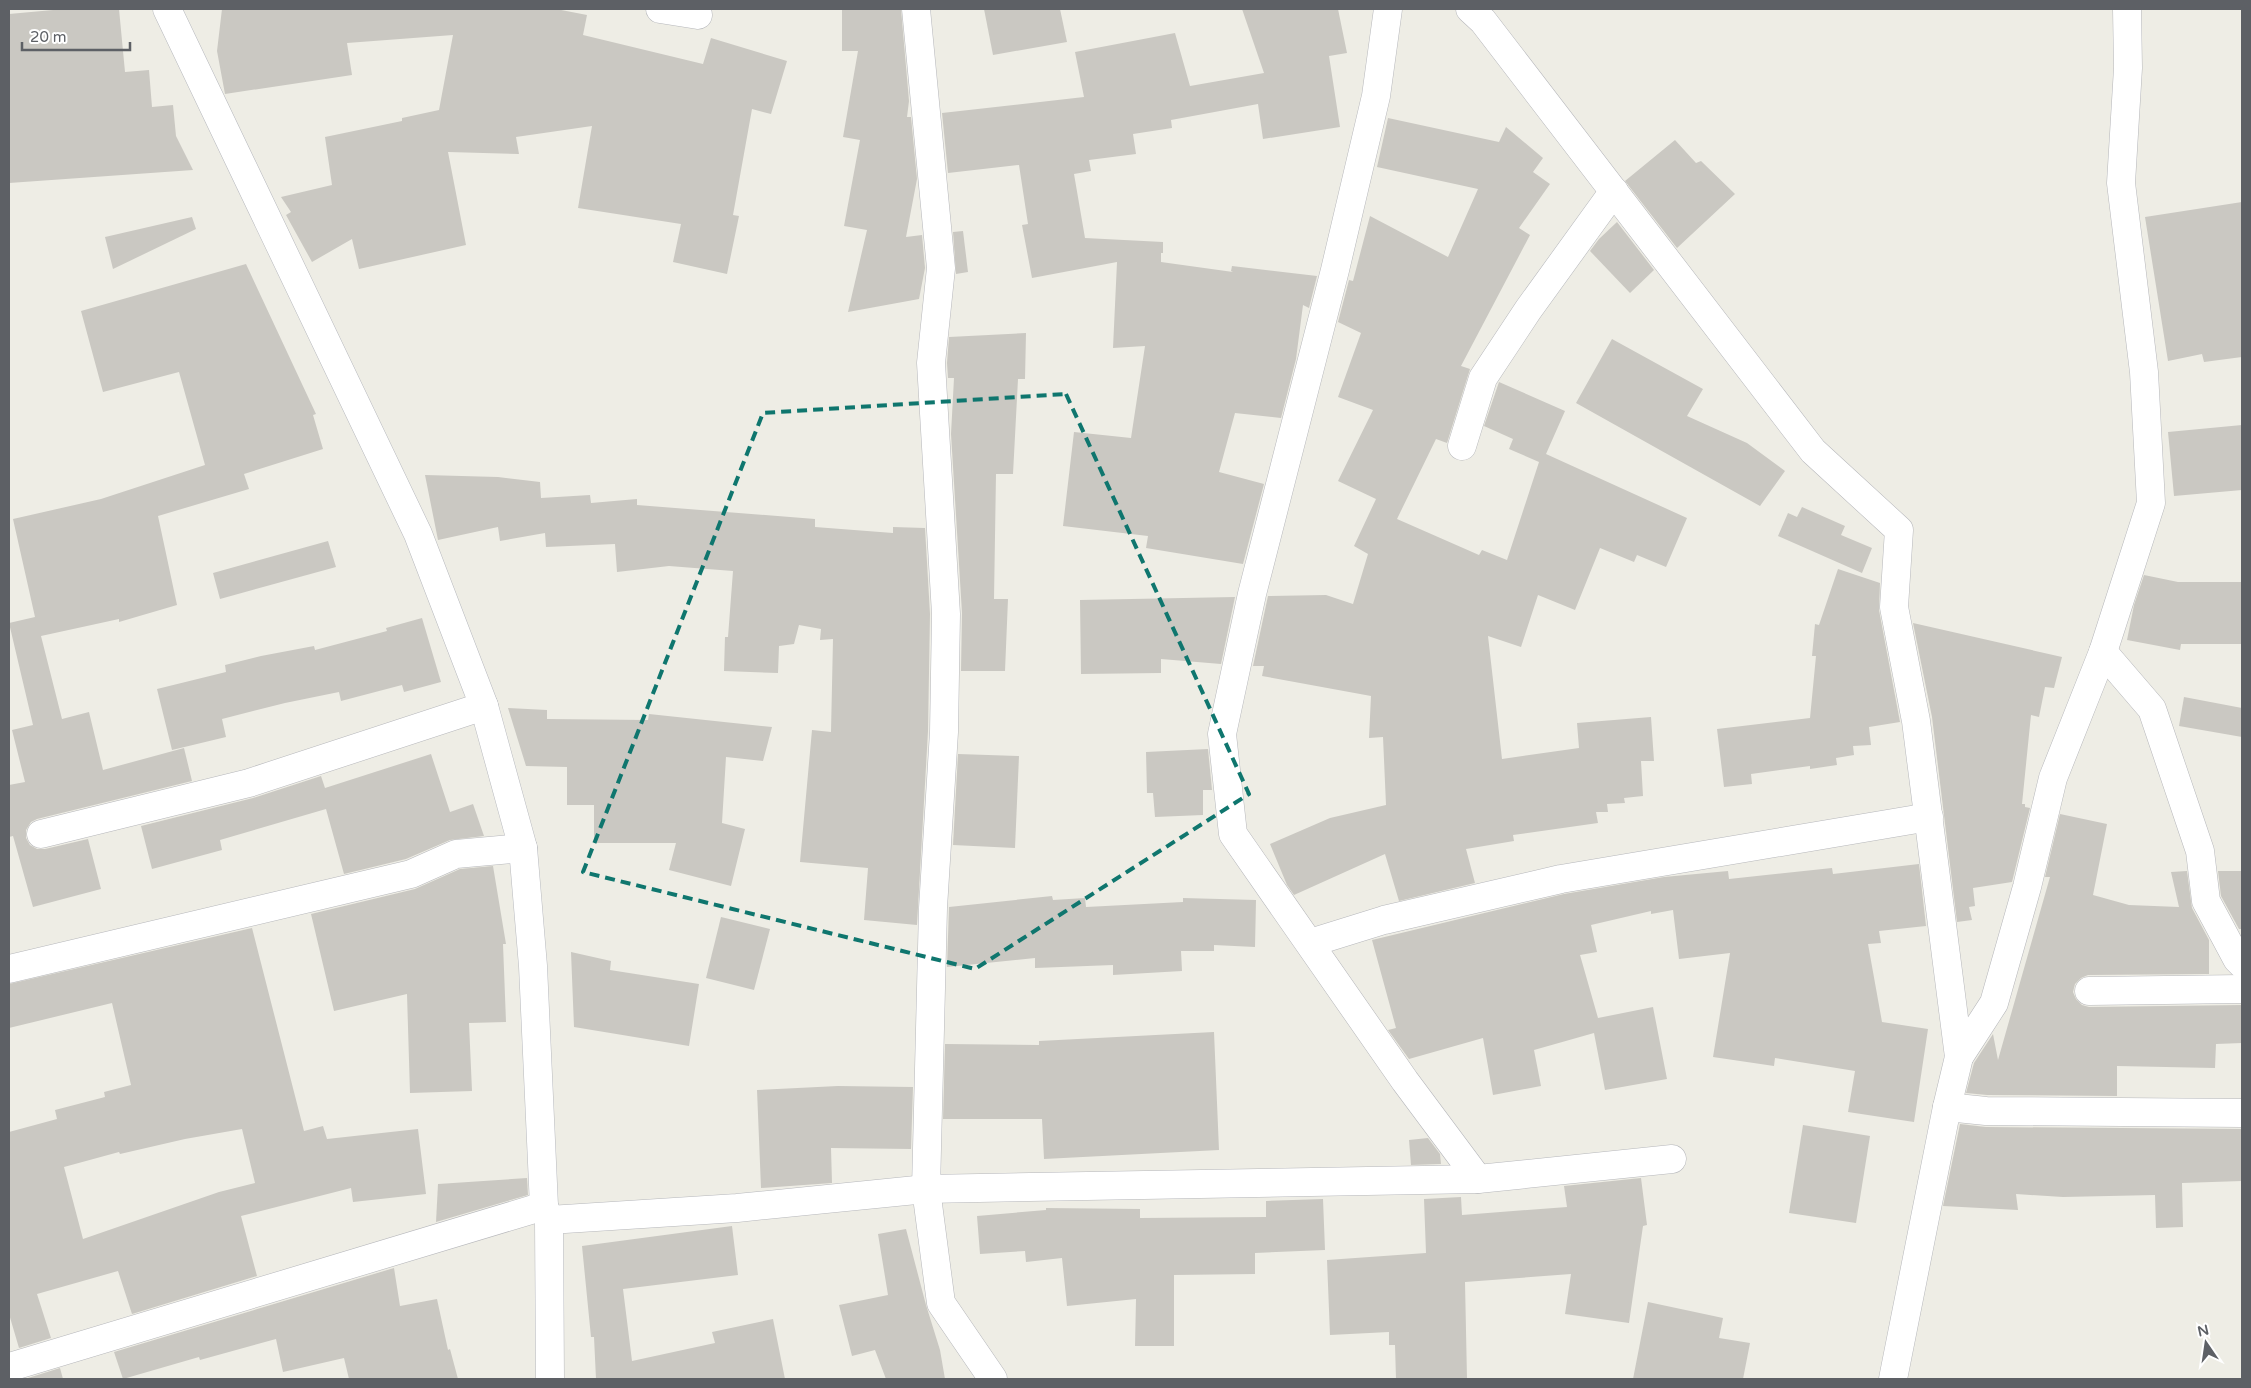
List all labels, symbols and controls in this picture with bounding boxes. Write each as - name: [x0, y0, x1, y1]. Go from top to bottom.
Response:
- scale bar: [22, 20, 130, 52]
- text: 20 m: [30, 28, 67, 46]
- north arrow: [2181, 1318, 2231, 1368]
- text: N: [2196, 1321, 2211, 1340]

